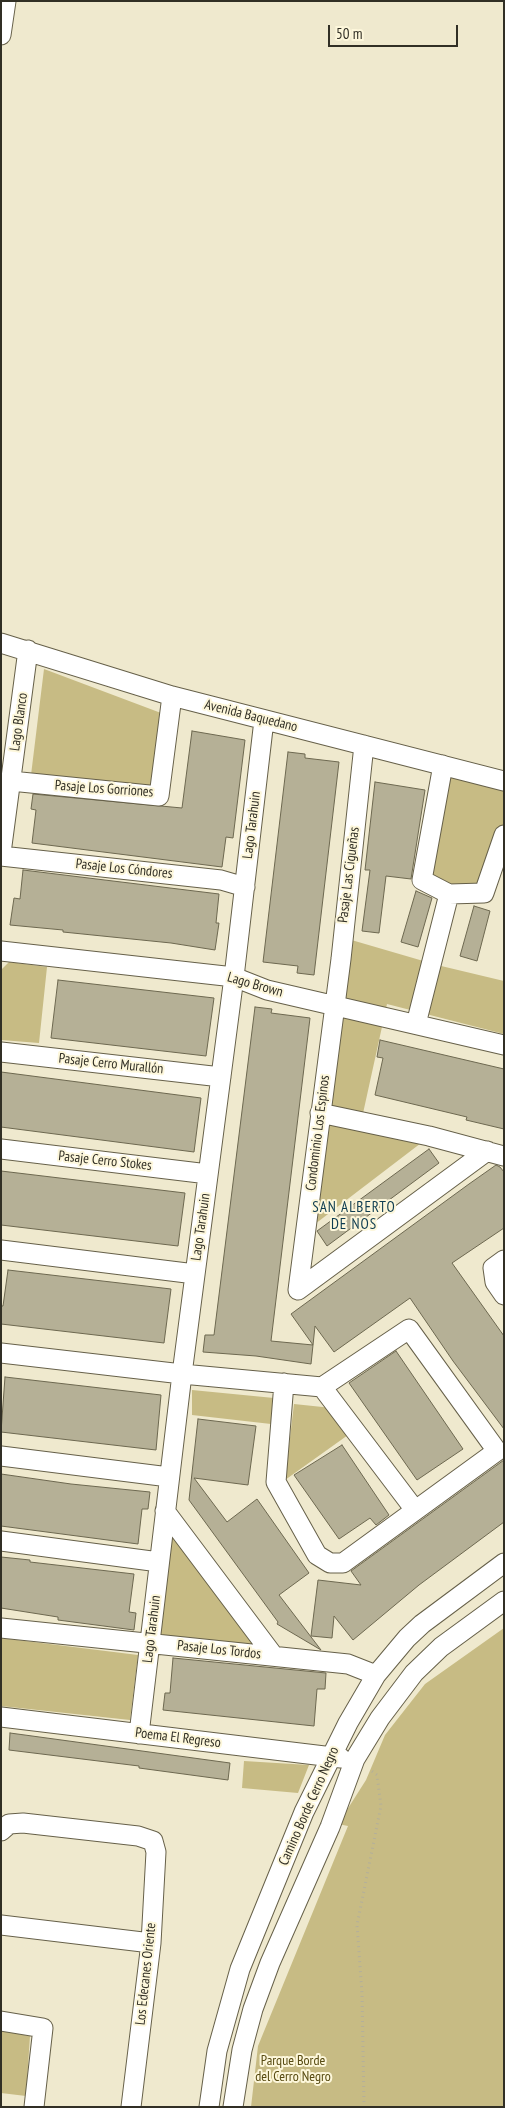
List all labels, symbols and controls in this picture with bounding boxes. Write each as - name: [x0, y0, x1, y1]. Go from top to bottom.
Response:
- scale bar: [330, 15, 460, 47]
- text: 50 m: [336, 24, 362, 43]
- street label: Lago Blanco: [7, 692, 31, 752]
- street label: Avenida Baquedano: [203, 696, 299, 736]
- street label: Pasaje Los Gorriones: [54, 777, 154, 801]
- street label: Lago Tarahuin: [240, 790, 264, 860]
- street label: Pasaje Las Cigueñas: [335, 826, 363, 924]
- street label: Pasaje Los Cóndores: [75, 856, 173, 882]
- street label: Lago Brown: [225, 969, 285, 1001]
- street label: Pasaje Cerro Murallón: [58, 1050, 164, 1078]
- street label: Condominio Los Espinos: [303, 1074, 333, 1192]
- street label: Pasaje Cerro Stokes: [58, 1148, 152, 1174]
- street label: Lago Tarahuin: [188, 1192, 214, 1262]
- district label: SAN ALBERTO DE NOS: [311, 1199, 397, 1234]
- street label: Lago Tarahuin: [140, 1594, 164, 1664]
- street label: Pasaje Los Tordos: [176, 1637, 262, 1663]
- street label: Poema El Regreso: [134, 1724, 222, 1752]
- street label: Camino Borde Cerro Negro: [275, 1744, 343, 1868]
- street label: Los Edecanes Oriente: [132, 1922, 160, 2026]
- park label: Parque Borde del Cerro Negro: [255, 2053, 331, 2086]

